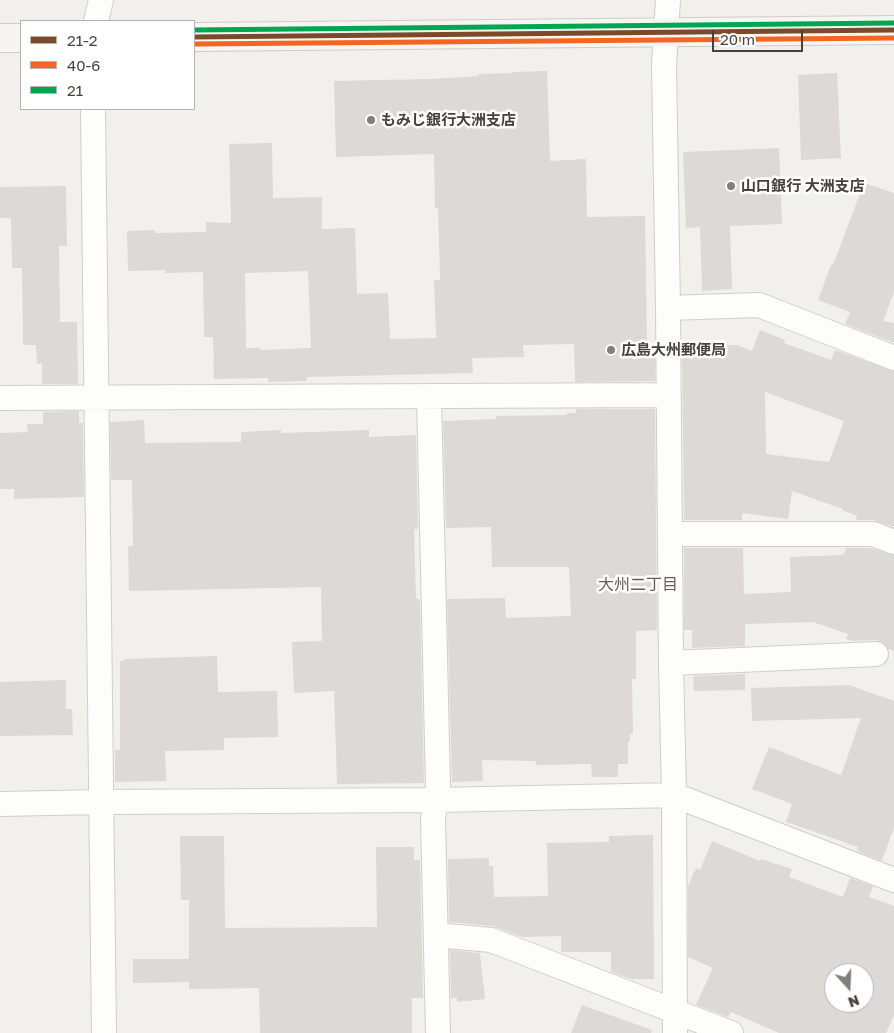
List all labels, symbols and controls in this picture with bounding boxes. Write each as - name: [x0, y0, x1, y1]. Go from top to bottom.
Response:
- legend: [20, 20, 195, 110]
- scale bar: [714, 20, 805, 52]
- text: 20 m: [720, 30, 755, 48]
- text: 21-2: [67, 31, 97, 49]
- text: 40-6: [67, 56, 100, 74]
- text: 21: [67, 81, 83, 99]
- place label: もみじ銀行大洲支店: [381, 111, 516, 129]
- marker: もみじ銀行大洲支店: [365, 114, 377, 126]
- place label: 山口銀行 大洲支店: [741, 177, 865, 195]
- marker: 山口銀行 大洲支店: [725, 180, 737, 192]
- place label: 広島大州郵便局: [621, 341, 726, 359]
- marker: 広島大州郵便局: [605, 344, 617, 356]
- district label: 大州二丁目: [598, 575, 678, 595]
- north arrow: [824, 963, 874, 1013]
- text: N: [846, 992, 862, 1011]

